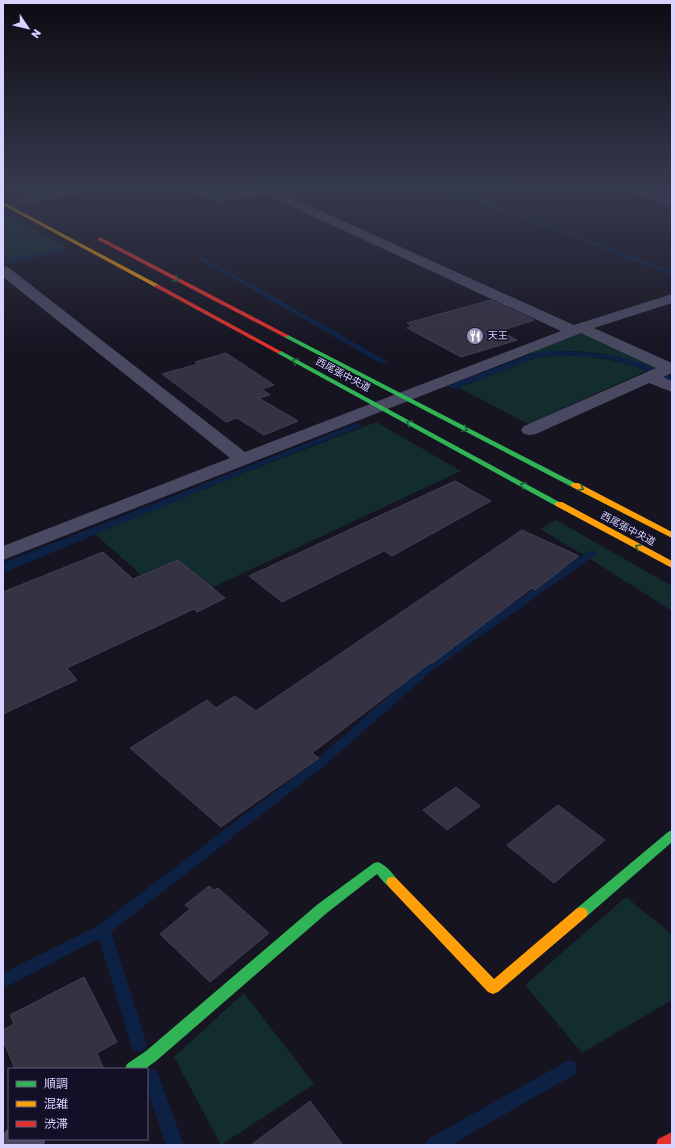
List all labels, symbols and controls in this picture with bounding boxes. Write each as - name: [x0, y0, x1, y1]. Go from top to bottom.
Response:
- north arrow: [8, 8, 48, 48]
- text: N: [28, 26, 43, 40]
- one-way arrow: [172, 274, 179, 281]
- restaurant icon: 天王: [465, 326, 485, 346]
- place label: 天王: [488, 330, 508, 342]
- street label: 西尾張中央道: [314, 356, 372, 394]
- one-way arrow: [291, 359, 299, 366]
- one-way arrow: [406, 421, 413, 428]
- one-way arrow: [461, 424, 468, 432]
- one-way arrow: [520, 482, 527, 490]
- one-way arrow: [577, 483, 584, 491]
- street label: 西尾張中央道: [599, 510, 657, 548]
- one-way arrow: [635, 544, 642, 551]
- legend: [8, 1068, 148, 1140]
- text: 順調: [44, 1077, 68, 1091]
- text: 混雑: [44, 1097, 68, 1111]
- text: 渋滞: [44, 1117, 68, 1131]

